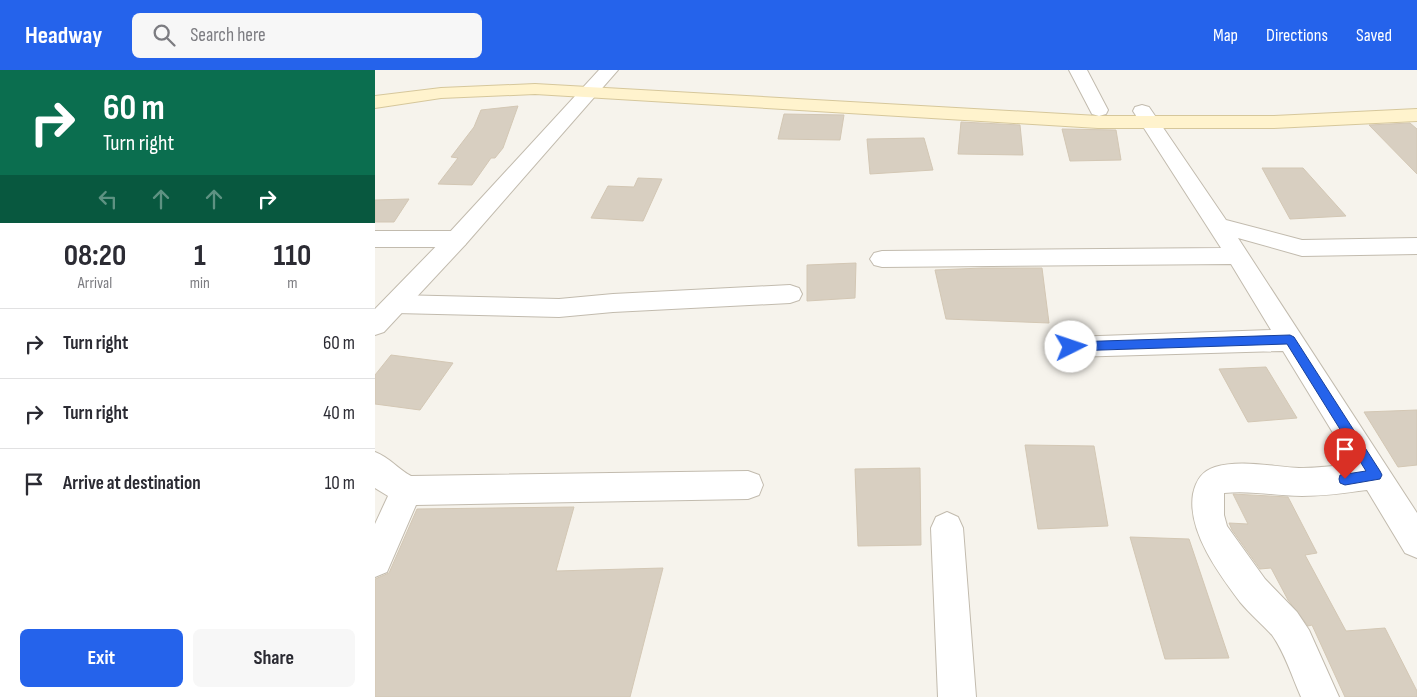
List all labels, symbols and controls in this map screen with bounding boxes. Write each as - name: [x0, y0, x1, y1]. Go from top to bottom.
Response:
- search box: [132, 13, 482, 58]
- text: Headway: [25, 21, 102, 50]
- icon: search: [150, 21, 178, 49]
- text: Search here: [190, 24, 266, 47]
- text: Map: [1213, 25, 1238, 46]
- text: Directions: [1266, 25, 1328, 46]
- text: Saved: [1356, 25, 1392, 46]
- text: 60 m: [103, 87, 165, 130]
- icon: right: [20, 90, 85, 155]
- text: Turn right: [103, 130, 174, 157]
- icon: left: [94, 185, 122, 213]
- icon: ahead: [147, 185, 175, 213]
- icon: ahead: [200, 185, 228, 213]
- icon: right: [253, 185, 281, 213]
- text: 08:20: [64, 238, 126, 274]
- text: 1: [194, 238, 206, 274]
- text: 110: [274, 238, 311, 274]
- text: Arrival: [78, 274, 112, 293]
- text: min: [190, 274, 210, 293]
- text: m: [287, 274, 298, 293]
- position arrow: [1044, 320, 1096, 372]
- icon: right: [20, 330, 48, 358]
- text: Turn right: [63, 332, 128, 355]
- text: 60 m: [323, 332, 355, 355]
- icon: right: [20, 400, 48, 428]
- text: Turn right: [63, 402, 128, 425]
- text: 40 m: [323, 402, 355, 425]
- pin: [1324, 428, 1366, 479]
- icon: arrive: [1331, 435, 1359, 463]
- icon: arrive: [20, 470, 48, 498]
- text: Arrive at destination: [63, 472, 201, 495]
- text: 10 m: [325, 472, 355, 495]
- button: Exit: [20, 629, 183, 687]
- button: Share: [193, 629, 355, 687]

